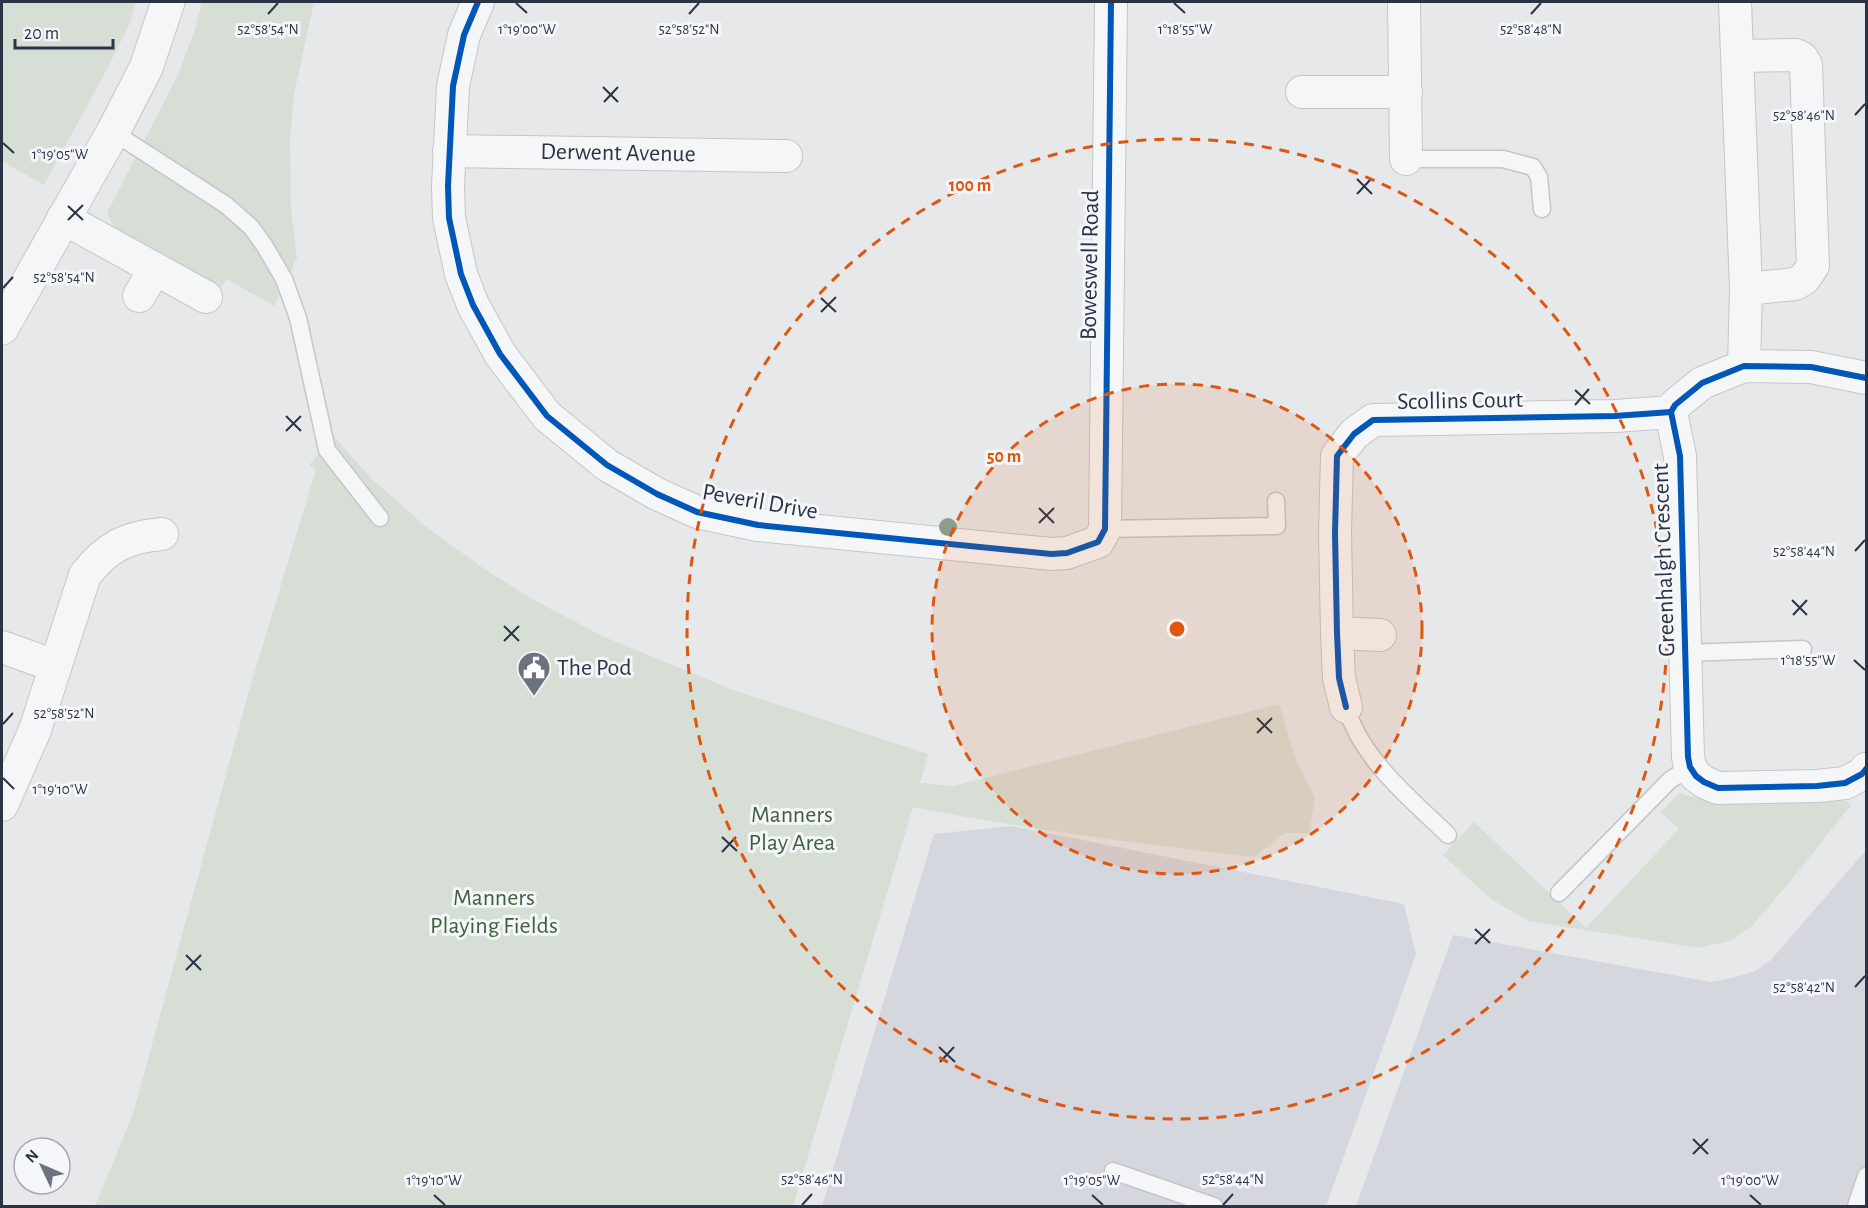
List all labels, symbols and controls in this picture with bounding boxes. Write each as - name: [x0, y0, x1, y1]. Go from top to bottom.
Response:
- scale bar: [15, 12, 112, 50]
- text: 52°58'54"N: [237, 22, 299, 37]
- text: 1°19'00"W: [498, 22, 557, 37]
- text: 52°58'52"N: [659, 22, 719, 37]
- text: 1°18'55"W: [1158, 22, 1213, 37]
- text: 52°58'48"N: [1500, 22, 1562, 37]
- text: 20 m: [24, 25, 59, 43]
- text: 52°58'46"N: [1773, 108, 1835, 123]
- street label: Derwent Avenue: [540, 140, 696, 166]
- text: 1°19'05"W: [32, 147, 89, 162]
- text: 100 m: [949, 177, 991, 195]
- street label: Boweswell Road: [1077, 190, 1103, 340]
- text: 52°58'54"N: [33, 270, 95, 285]
- street label: Scollins Court: [1397, 388, 1524, 414]
- text: 50 m: [987, 448, 1021, 466]
- street label: Greenhalgh Crescent: [1649, 462, 1679, 657]
- street label: Peveril Drive: [700, 480, 820, 524]
- text: 52°58'44"N: [1773, 544, 1835, 559]
- centre of rings: [1167, 619, 1187, 639]
- public building icon: The Pod: [516, 650, 552, 697]
- text: 1°18'55"W: [1781, 653, 1836, 668]
- place label: The Pod: [557, 656, 632, 680]
- text: 52°58'52"N: [34, 706, 94, 721]
- text: 1°19'10"W: [32, 782, 88, 797]
- park label: Manners Play Area: [749, 803, 835, 855]
- park label: Manners Playing Fields: [430, 886, 558, 938]
- text: 52°58'42"N: [1773, 980, 1835, 995]
- north arrow: [12, 1136, 72, 1196]
- text: N: [22, 1147, 42, 1166]
- text: 52°58'46"N: [781, 1172, 843, 1187]
- text: 52°58'44"N: [1202, 1172, 1264, 1187]
- text: 1°19'10"W: [406, 1173, 462, 1188]
- text: 1°19'05"W: [1064, 1173, 1121, 1188]
- text: 1°19'00"W: [1721, 1173, 1780, 1188]

